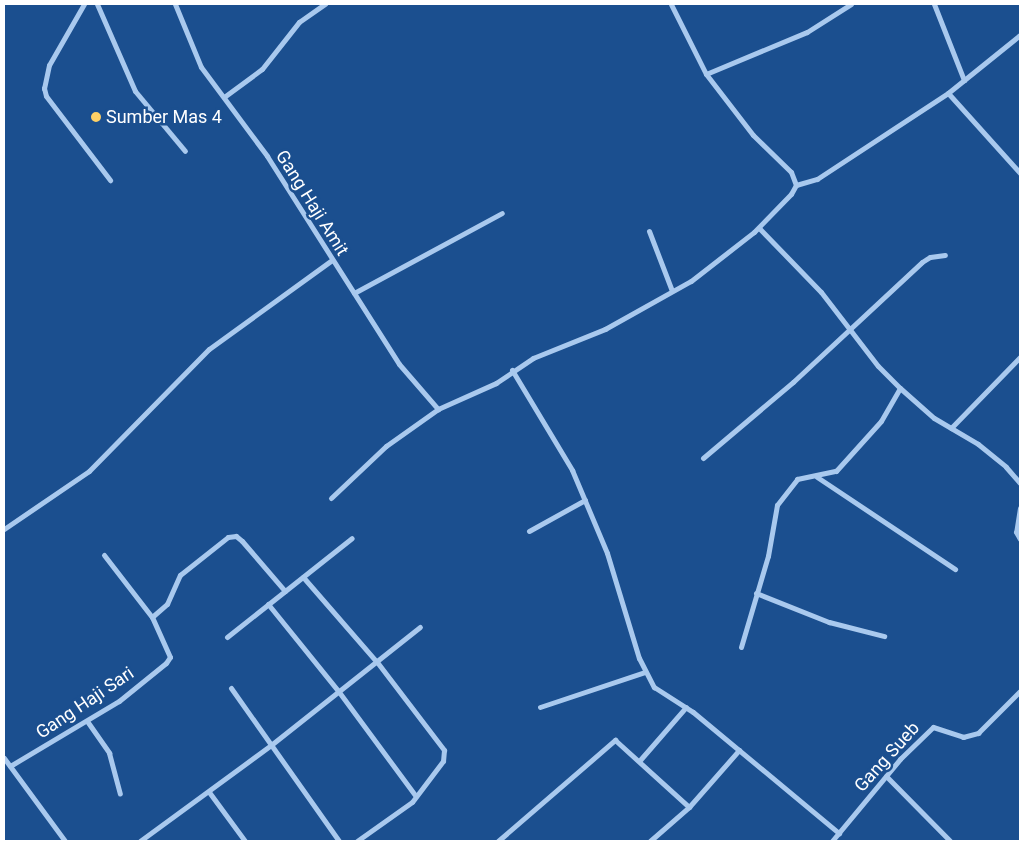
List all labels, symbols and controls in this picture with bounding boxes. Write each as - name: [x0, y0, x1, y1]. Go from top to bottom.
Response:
- place label: Sumber Mas 4: [106, 106, 222, 128]
- marker: Sumber Mas 4: [90, 111, 102, 123]
- street label: Gang Haji Amit: [271, 146, 353, 260]
- street label: Gang Haji Sari: [32, 662, 138, 744]
- street label: Gang Sueb: [850, 718, 924, 796]

